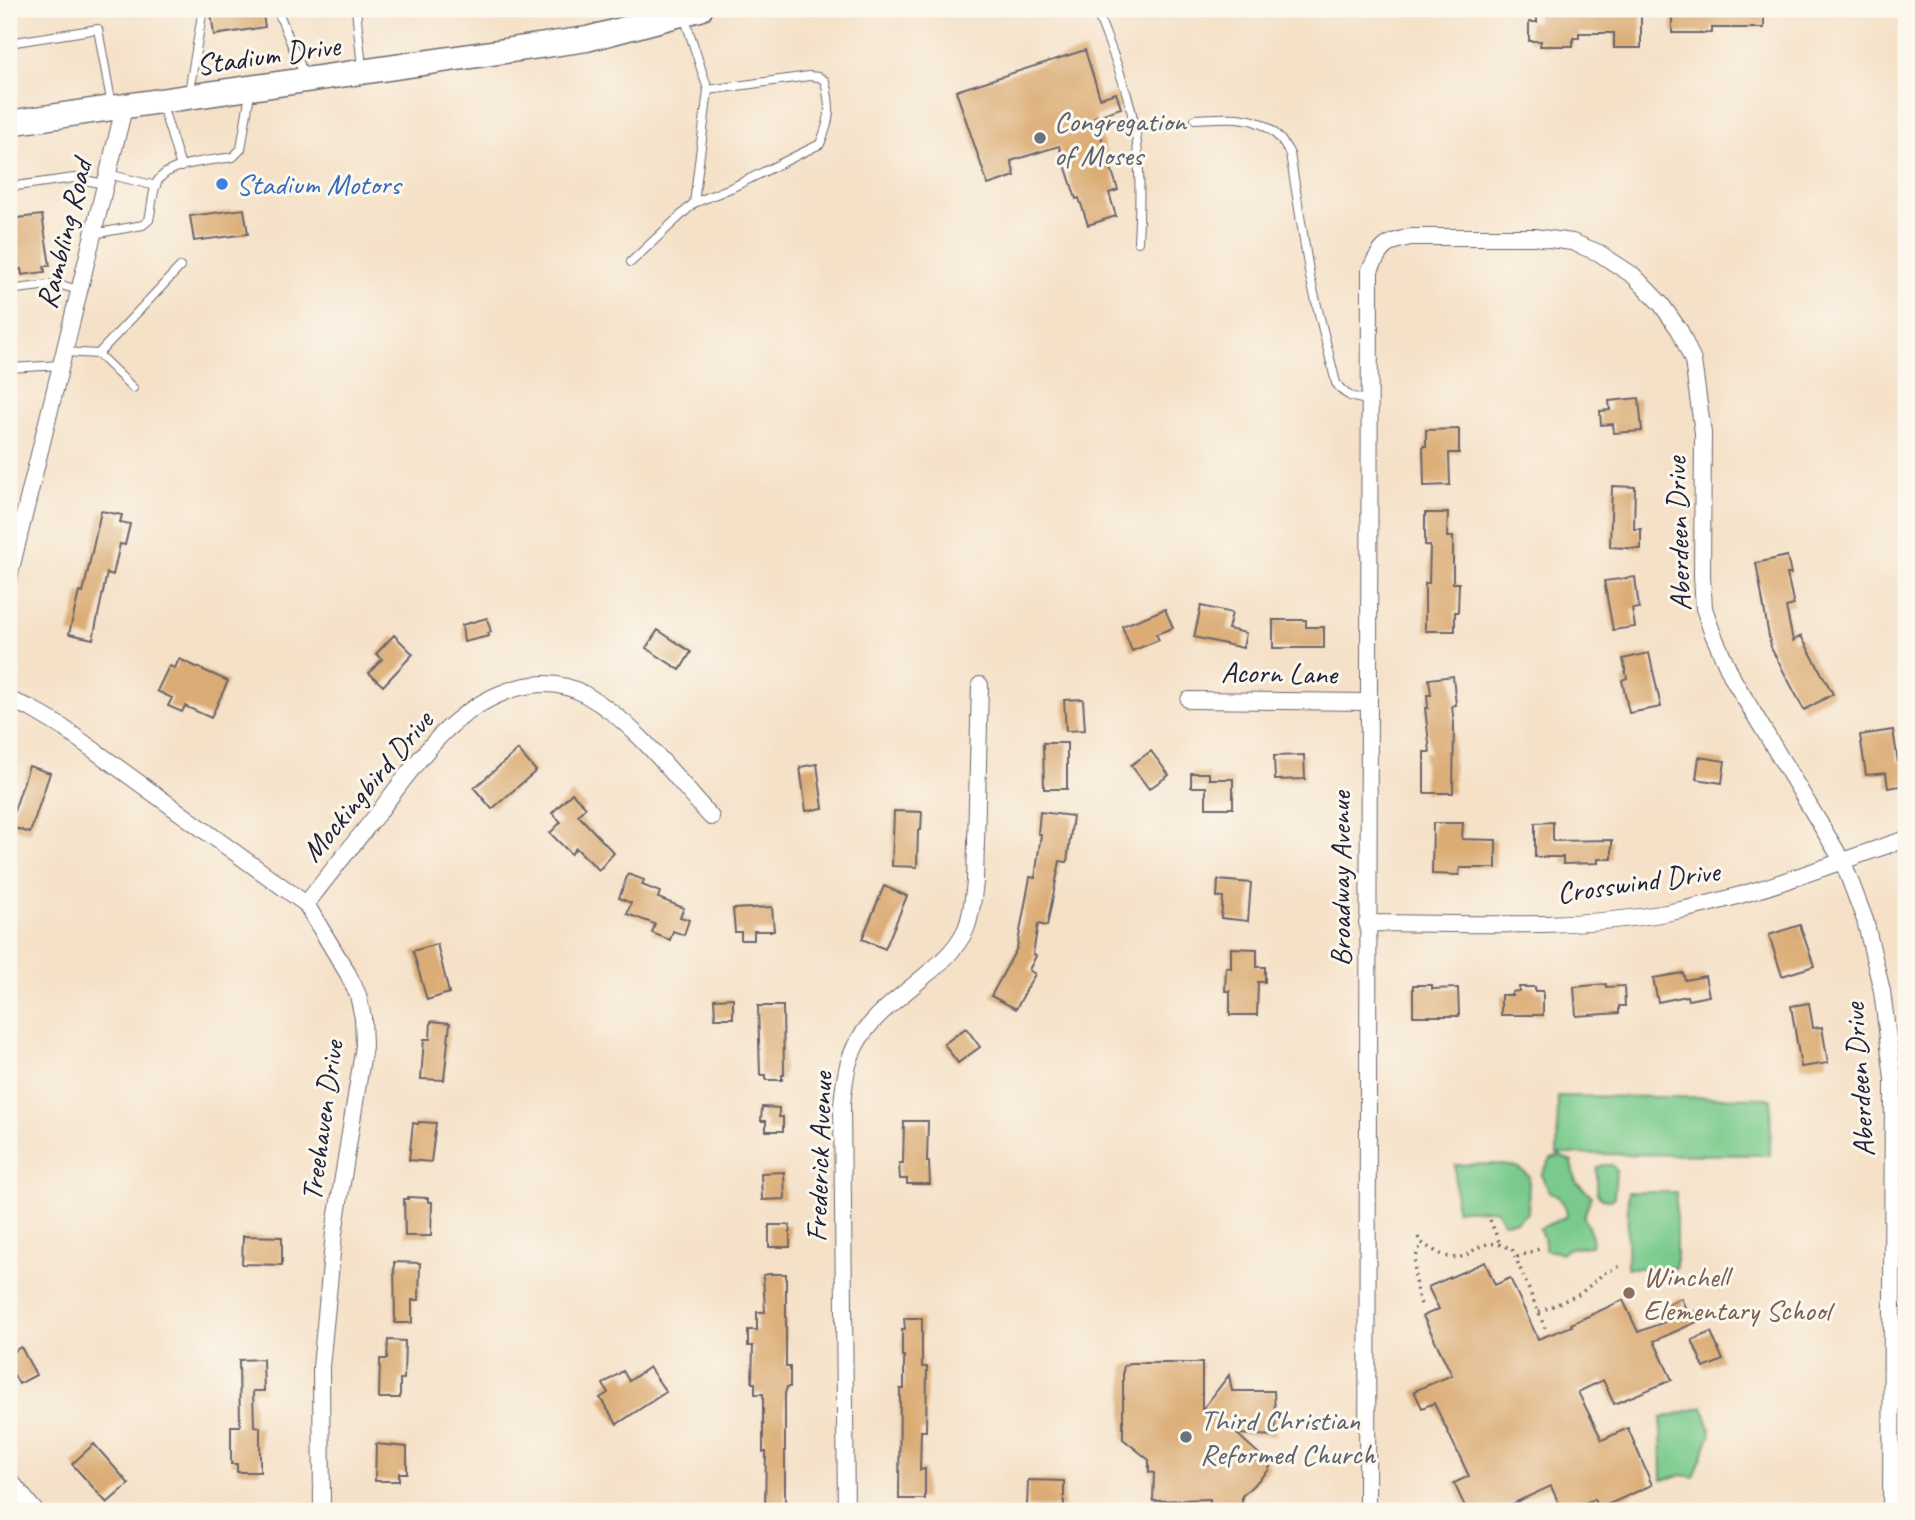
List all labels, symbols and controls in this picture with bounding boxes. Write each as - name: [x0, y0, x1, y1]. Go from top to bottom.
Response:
- street label: Stadium Drive: [194, 26, 344, 84]
- place label: Congregation of Moses: [1054, 102, 1188, 174]
- marker: Congregation of Moses: [1032, 130, 1048, 146]
- street label: Rambling Road: [27, 152, 102, 312]
- place label: Stadium Motors: [236, 165, 403, 203]
- marker: Stadium Motors: [214, 176, 230, 192]
- street label: Aberdeen Drive: [1656, 454, 1700, 612]
- street label: Acorn Lane: [1221, 653, 1340, 693]
- street label: Mockingbird Drive: [293, 701, 443, 869]
- street label: Broadway Avenue: [1321, 789, 1359, 967]
- street label: Crosswind Drive: [1554, 852, 1724, 912]
- street label: Aberdeen Drive: [1835, 1000, 1883, 1158]
- street label: Treehaven Drive: [292, 1036, 352, 1204]
- street label: Frederick Avenue: [797, 1069, 841, 1243]
- place label: Winchell Elementary School: [1643, 1257, 1835, 1329]
- marker: Winchell Elementary School: [1621, 1285, 1637, 1301]
- place label: Third Christian Reformed Church: [1200, 1401, 1377, 1473]
- marker: Third Christian Reformed Church: [1178, 1429, 1194, 1445]

